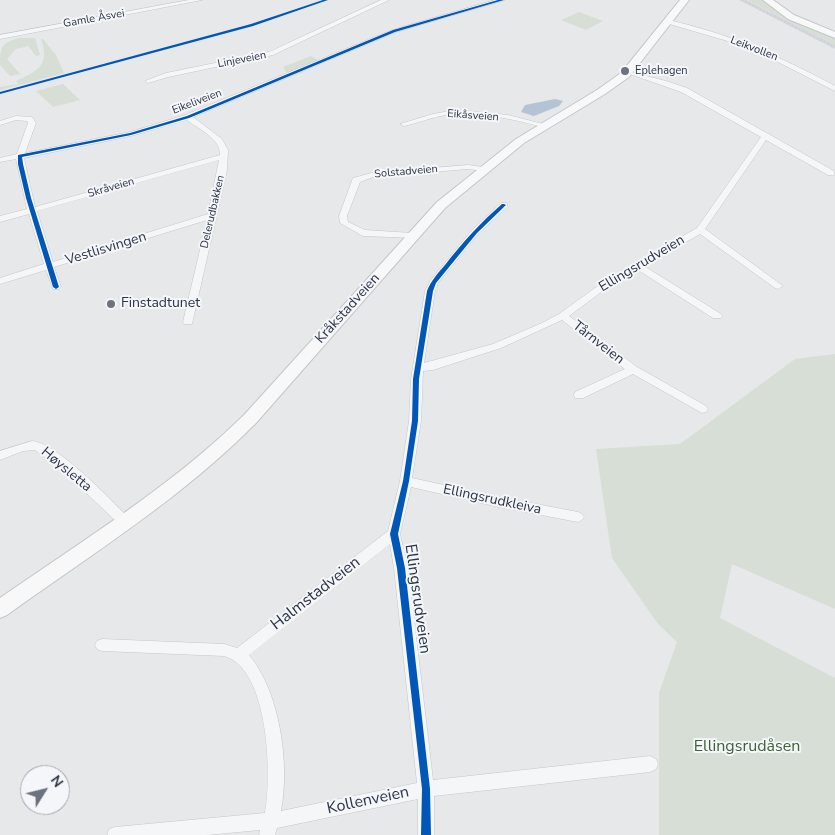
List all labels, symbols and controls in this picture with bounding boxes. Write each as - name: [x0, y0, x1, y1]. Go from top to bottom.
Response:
- street label: Gamle Åsvei: [62, 7, 126, 31]
- street label: Leikvollen: [728, 34, 780, 64]
- street label: Linjeveien: [217, 49, 267, 71]
- place label: Eplehagen: [635, 64, 688, 78]
- marker: Eplehagen: [619, 65, 631, 77]
- street label: Eikeliveien: [170, 87, 224, 117]
- street label: Eikåsveien: [447, 108, 499, 124]
- street label: Solstadveien: [374, 163, 438, 181]
- street label: Delerudbakken: [198, 174, 228, 250]
- street label: Skråveien: [86, 175, 136, 201]
- street label: Vestlisvingen: [63, 229, 149, 269]
- street label: Ellingsrudveien: [596, 232, 688, 296]
- street label: Kråkstadveien: [312, 271, 384, 347]
- place label: Finstadtunet: [121, 296, 200, 312]
- marker: Finstadtunet: [105, 298, 117, 310]
- street label: Tårnveien: [569, 318, 627, 368]
- street label: Høysletta: [37, 444, 95, 496]
- street label: Ellingsrudkleiva: [441, 481, 543, 519]
- street label: Ellingsrudveien: [400, 543, 434, 655]
- street label: Halmstadveien: [268, 553, 364, 635]
- park label: Ellingsrudåsen: [694, 737, 800, 757]
- north arrow: [20, 765, 70, 815]
- text: N: [46, 772, 67, 791]
- street label: Kollenveien: [325, 783, 411, 819]

